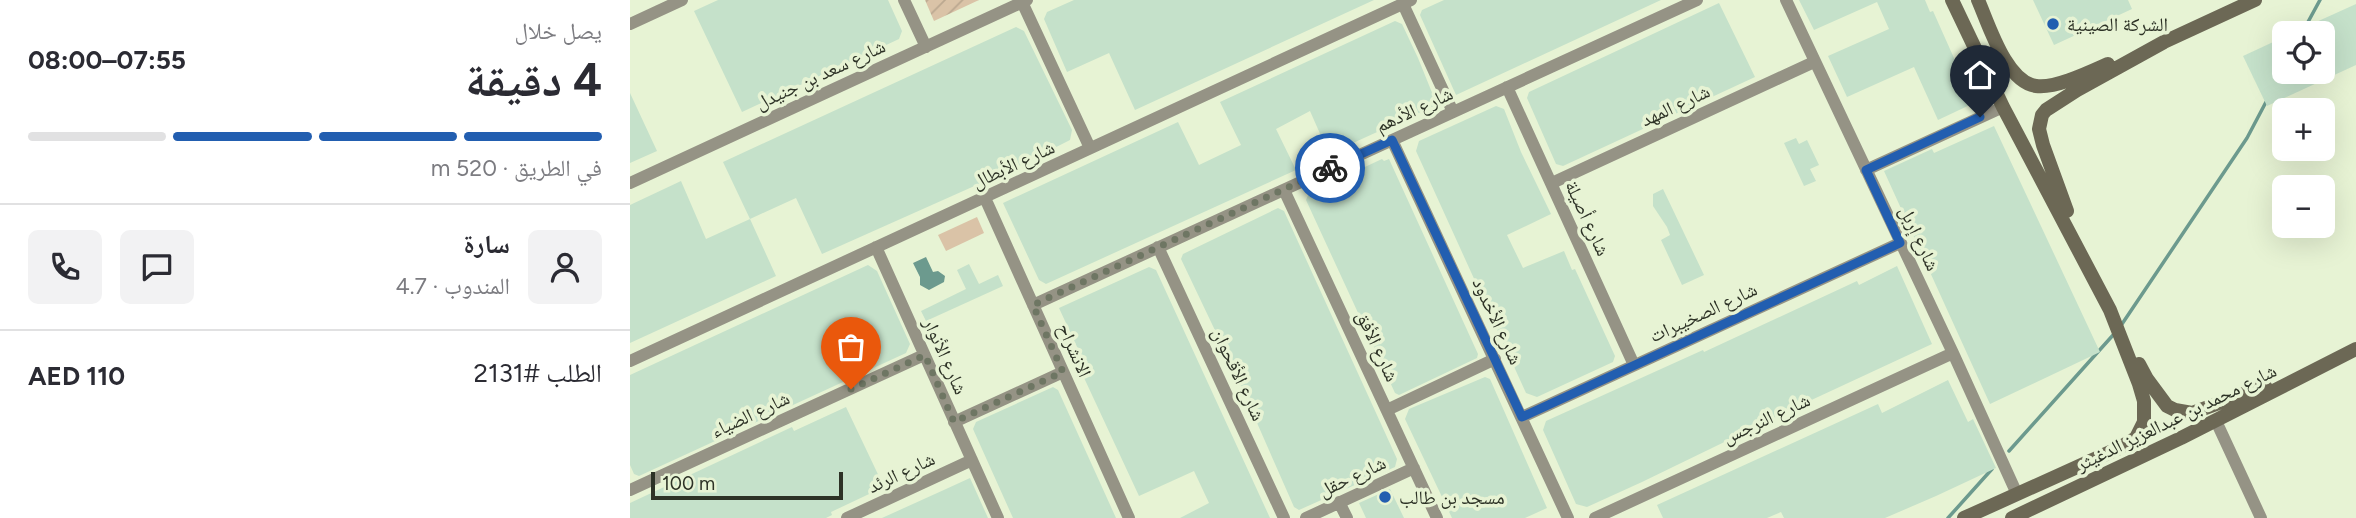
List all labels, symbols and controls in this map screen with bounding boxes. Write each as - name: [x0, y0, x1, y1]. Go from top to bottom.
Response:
- place label: الشركة الصينية: [2067, 13, 2168, 36]
- marker: الشركة الصينية: [2045, 16, 2061, 32]
- text: يصل خلال: [515, 17, 602, 45]
- map controls: [2272, 21, 2335, 238]
- button: locate: [2272, 21, 2335, 84]
- street label: شارع سعد بن جنيدل: [752, 34, 889, 115]
- text: 07:55–08:00: [28, 44, 186, 76]
- pin: [1950, 45, 2010, 117]
- text: 4 دقيقة: [465, 52, 602, 108]
- icon: home: [1961, 56, 1999, 94]
- street label: شارع المهد: [1637, 80, 1713, 131]
- street label: شارع الأدهم: [1372, 82, 1457, 138]
- button: +: [2272, 98, 2335, 161]
- courier: [1295, 133, 1365, 203]
- street label: شارع الأبطال: [968, 135, 1058, 194]
- icon: bike: [1311, 149, 1349, 187]
- text: في الطريق · 520 m: [431, 154, 602, 182]
- button: −: [2272, 175, 2335, 238]
- street label: شارع أصيلة: [1560, 177, 1615, 259]
- street label: شارع إربل: [1893, 202, 1945, 275]
- text: سارة: [463, 228, 510, 260]
- button: phone: [28, 230, 102, 304]
- button: chat: [120, 230, 194, 304]
- button: person: [528, 230, 602, 304]
- text: المندوب · 4.7: [395, 272, 510, 300]
- street label: شارع الأخدود: [1467, 274, 1528, 368]
- street label: شارع الصخيبرات: [1646, 278, 1761, 347]
- street label: شارع الأفق: [1351, 307, 1404, 385]
- street label: شارع الأنوار: [918, 314, 973, 398]
- pin: [821, 317, 881, 389]
- street label: الانشراح: [1053, 320, 1097, 381]
- street label: شارع الأقحوان: [1207, 324, 1270, 425]
- icon: bag: [832, 328, 870, 366]
- text: الطلب #2131: [473, 357, 602, 389]
- street label: شارع محمد بن عبدالعزيز الدغيثر: [2071, 359, 2280, 477]
- text: AED 110: [28, 360, 125, 392]
- street label: شارع الضياء: [707, 386, 793, 443]
- street label: شارع النرجس: [1719, 388, 1814, 449]
- street label: شارع الرئد: [864, 447, 938, 498]
- street label: شارع حقل: [1315, 451, 1389, 502]
- scale bar: [651, 469, 844, 501]
- text: 100 m: [662, 472, 715, 495]
- place label: مسجد بن طالب: [1399, 486, 1505, 509]
- marker: مسجد بن طالب: [1377, 489, 1393, 505]

